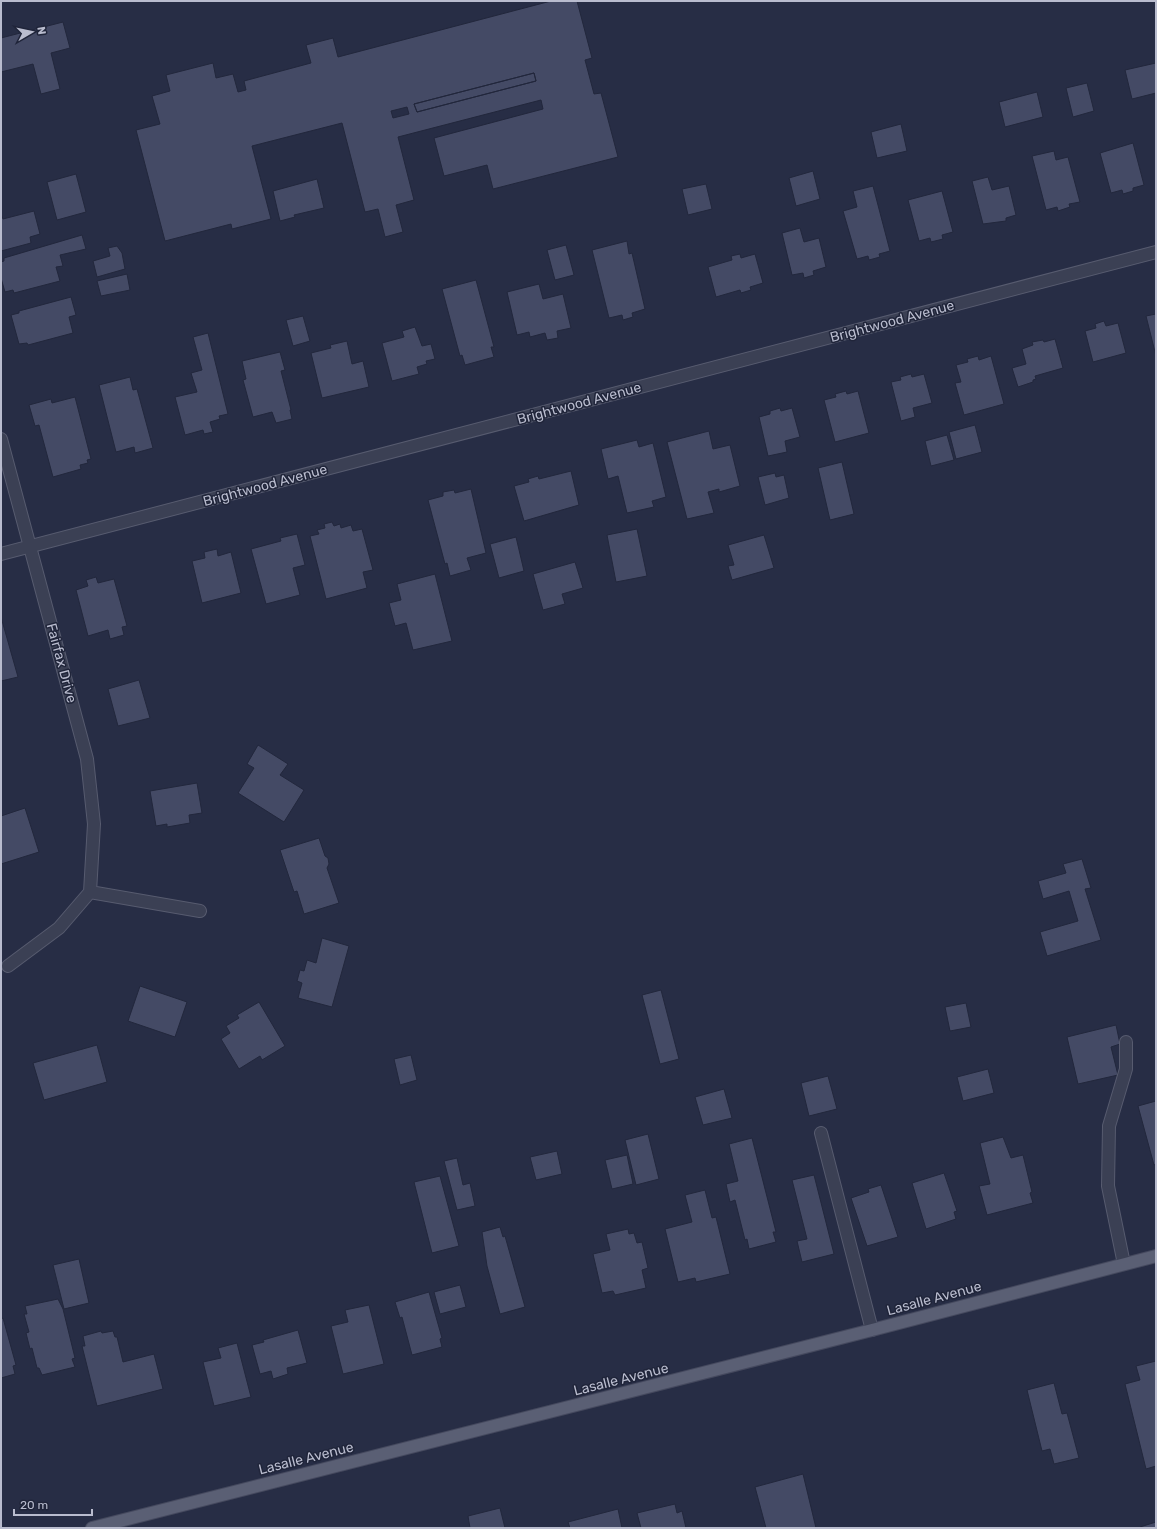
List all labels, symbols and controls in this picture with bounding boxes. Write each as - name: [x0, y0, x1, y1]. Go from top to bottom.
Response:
- north arrow: [12, 12, 52, 52]
- text: N: [34, 26, 48, 36]
- street label: Brightwood Avenue: [828, 297, 956, 346]
- street label: Brightwood Avenue: [515, 379, 643, 428]
- street label: Brightwood Avenue: [201, 461, 329, 510]
- street label: Fairfax Drive: [43, 621, 80, 705]
- street label: Lasalle Avenue: [885, 1278, 983, 1319]
- street label: Lasalle Avenue: [572, 1359, 670, 1399]
- street label: Lasalle Avenue: [257, 1438, 355, 1478]
- scale bar: [14, 1491, 92, 1517]
- text: 20 m: [20, 1498, 48, 1512]

